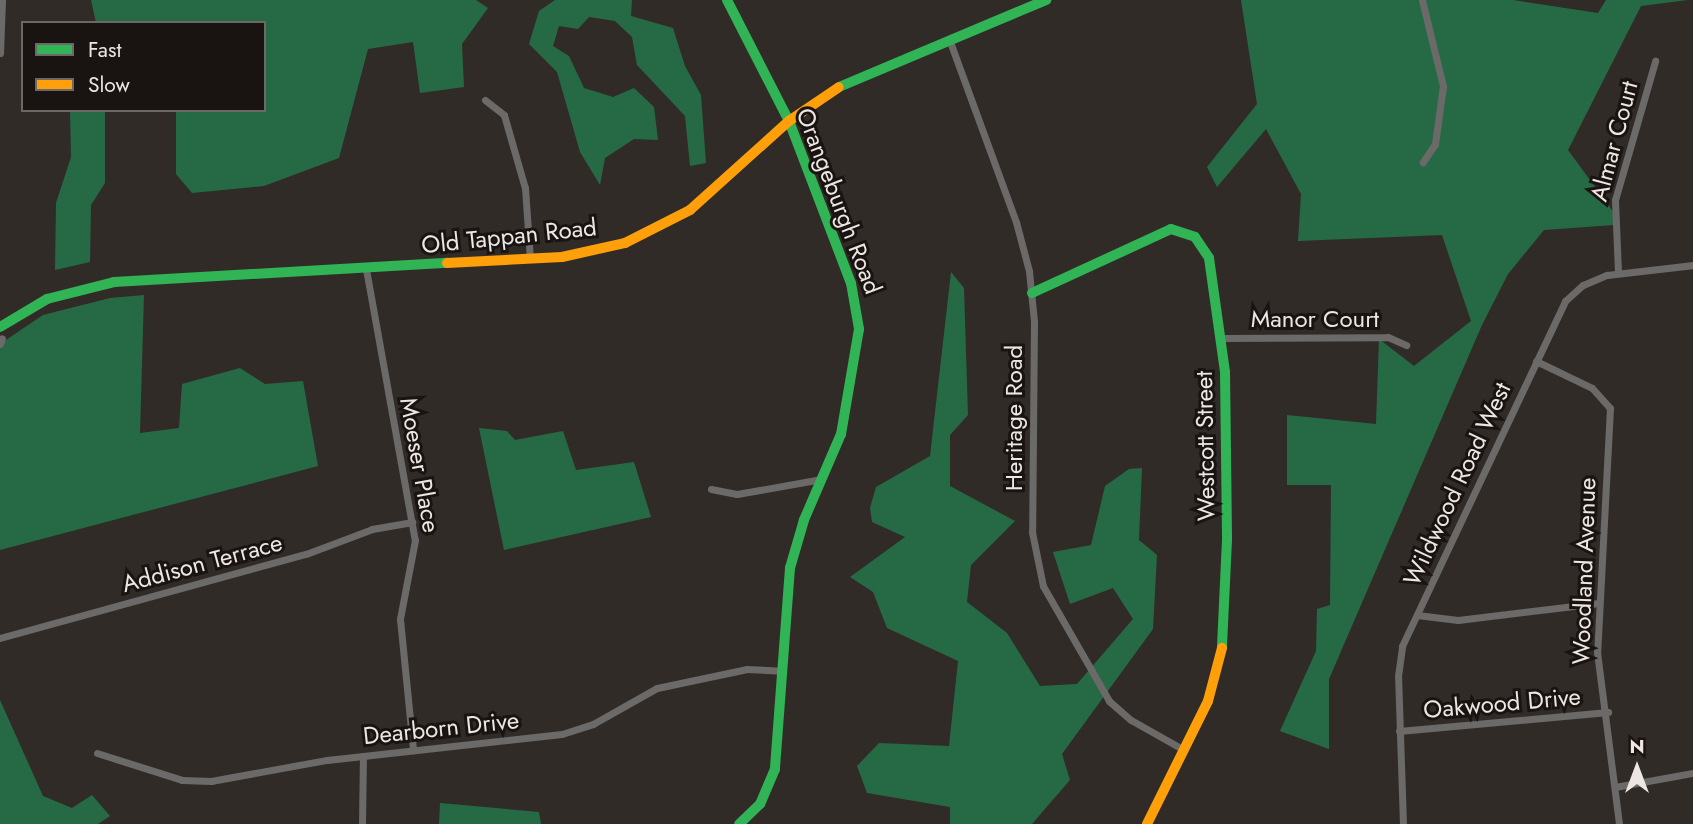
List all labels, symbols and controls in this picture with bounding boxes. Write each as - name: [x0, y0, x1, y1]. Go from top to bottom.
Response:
- legend: [21, 21, 266, 112]
- text: Fast: [88, 35, 121, 65]
- text: Slow: [88, 70, 130, 100]
- street label: Almar Court: [1584, 78, 1644, 204]
- street label: Orangeburgh Road: [790, 104, 888, 298]
- street label: Old Tappan Road: [420, 212, 598, 260]
- street label: Manor Court: [1251, 305, 1379, 333]
- street label: Heritage Road: [1000, 345, 1028, 491]
- street label: Westcott Street: [1189, 371, 1221, 521]
- street label: Wildwood Road West: [1397, 378, 1517, 590]
- street label: Moeser Place: [394, 395, 446, 535]
- street label: Woodland Avenue: [1566, 477, 1602, 665]
- street label: Addison Terrace: [119, 528, 285, 598]
- street label: Oakwood Drive: [1422, 682, 1582, 724]
- street label: Dearborn Drive: [362, 705, 520, 751]
- north arrow: [1602, 733, 1672, 803]
- text: N: [1629, 733, 1645, 760]

